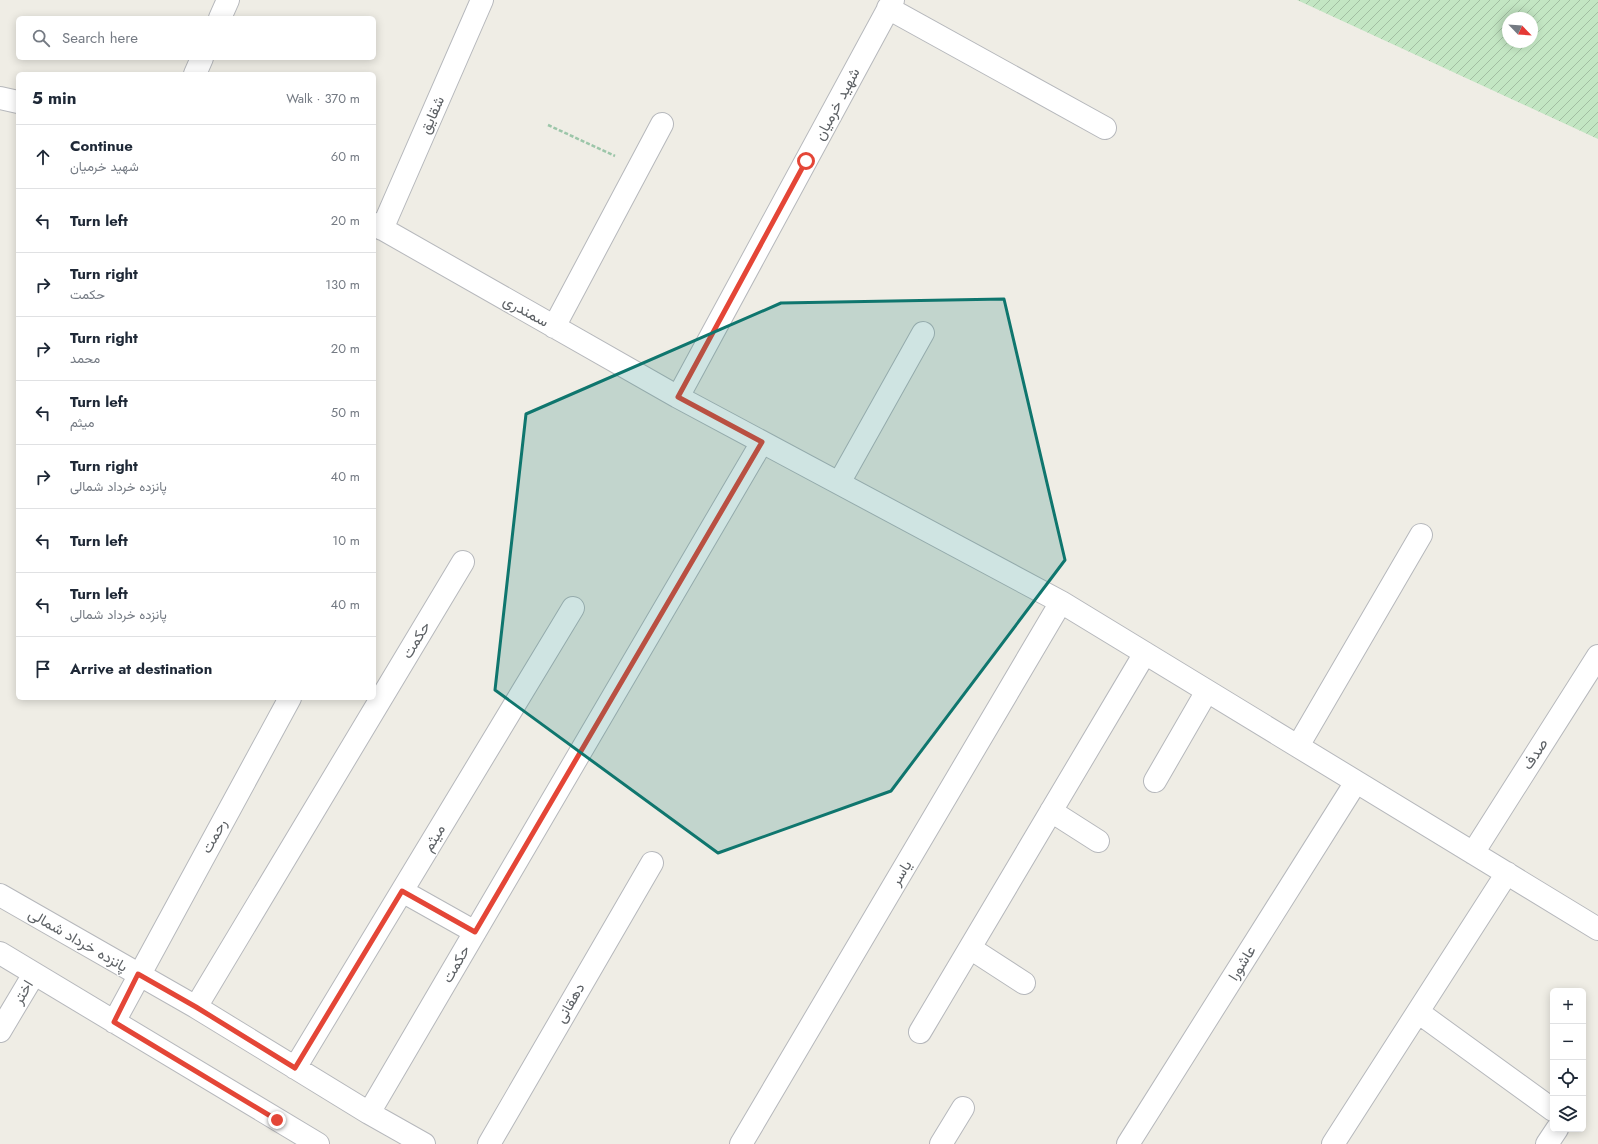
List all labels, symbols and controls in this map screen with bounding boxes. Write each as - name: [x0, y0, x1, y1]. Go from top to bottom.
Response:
- north arrow: [1502, 12, 1538, 48]
- search box: [16, 16, 376, 60]
- icon: search: [30, 27, 52, 49]
- text: Search here: [62, 27, 138, 49]
- street label: شهید خرمیان: [809, 64, 865, 144]
- text: 5 min: [32, 86, 76, 110]
- text: Walk · 370 m: [286, 89, 360, 108]
- street label: شقایق: [414, 92, 450, 138]
- text: Continue: [70, 135, 133, 157]
- icon: ahead: [32, 146, 54, 168]
- text: 60 m: [331, 147, 360, 166]
- route start: [797, 152, 815, 170]
- text: شهید خرمیان: [70, 157, 139, 176]
- icon: left: [32, 210, 54, 232]
- text: Turn left: [70, 210, 128, 232]
- text: 20 m: [331, 211, 360, 230]
- text: Turn right: [70, 263, 138, 285]
- icon: right: [32, 274, 54, 296]
- text: 130 m: [325, 275, 360, 294]
- text: حکمت: [70, 285, 105, 304]
- street label: سمندری: [499, 289, 553, 333]
- text: Turn right: [70, 327, 138, 349]
- icon: right: [32, 338, 54, 360]
- text: 20 m: [331, 339, 360, 358]
- text: محمد: [70, 349, 100, 368]
- text: Turn left: [70, 391, 128, 413]
- icon: left: [32, 402, 54, 424]
- text: 50 m: [331, 403, 360, 422]
- text: میثم: [70, 413, 95, 432]
- text: Turn right: [70, 455, 138, 477]
- icon: right: [32, 466, 54, 488]
- text: 40 m: [331, 467, 360, 486]
- text: پانزده خرداد شمالی: [70, 477, 167, 496]
- icon: left: [32, 530, 54, 552]
- text: Turn left: [70, 530, 128, 552]
- text: 10 m: [332, 531, 360, 550]
- text: Turn left: [70, 583, 128, 605]
- icon: left: [32, 594, 54, 616]
- text: 40 m: [331, 595, 360, 614]
- text: پانزده خرداد شمالی: [70, 605, 167, 624]
- street label: حکمت: [396, 617, 436, 663]
- icon: arrive: [32, 658, 54, 680]
- text: Arrive at destination: [70, 658, 212, 680]
- street label: صدف: [1517, 734, 1553, 774]
- street label: رحمت: [196, 815, 232, 857]
- street label: میثم: [417, 820, 451, 856]
- street label: یاسر: [884, 856, 917, 891]
- street label: پانزده خرداد شمالی: [24, 903, 132, 977]
- street label: حکمت: [436, 941, 476, 987]
- street label: عاشورا: [1223, 941, 1261, 985]
- street label: اختر: [7, 976, 39, 1009]
- street label: دهقانی: [550, 979, 590, 1027]
- map controls: [1550, 988, 1586, 1132]
- button: +: [1550, 988, 1586, 1024]
- button: −: [1550, 1024, 1586, 1060]
- button: locate: [1550, 1060, 1586, 1096]
- button: layers: [1550, 1096, 1586, 1132]
- route end: [268, 1111, 286, 1129]

